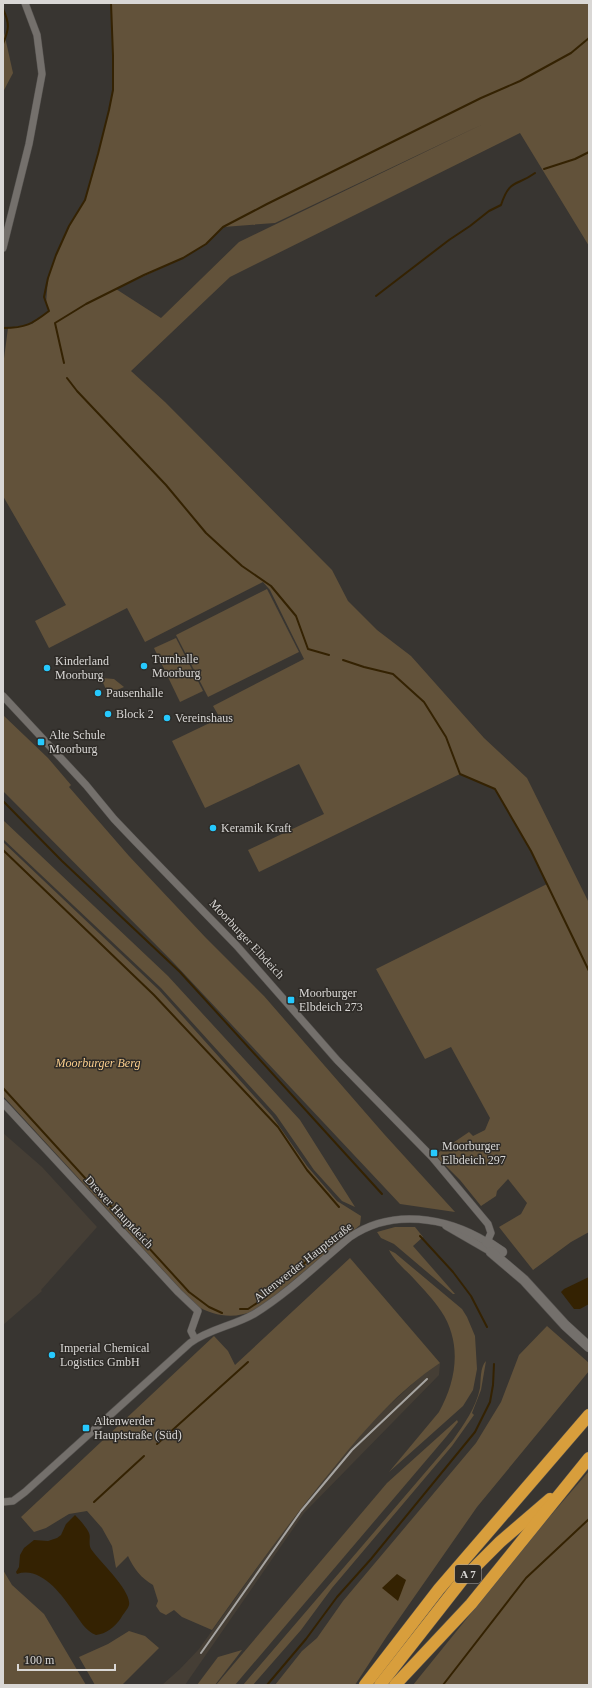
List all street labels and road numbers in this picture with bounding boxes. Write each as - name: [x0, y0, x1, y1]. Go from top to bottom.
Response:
- street label: Moorburger Elbdeich: [207, 896, 287, 982]
- street label: Drewer Hauptdeich: [82, 1173, 156, 1251]
- street label: Altenwerder Hauptstraße: [251, 1219, 355, 1305]
- road number: A 7: [455, 1565, 481, 1583]

